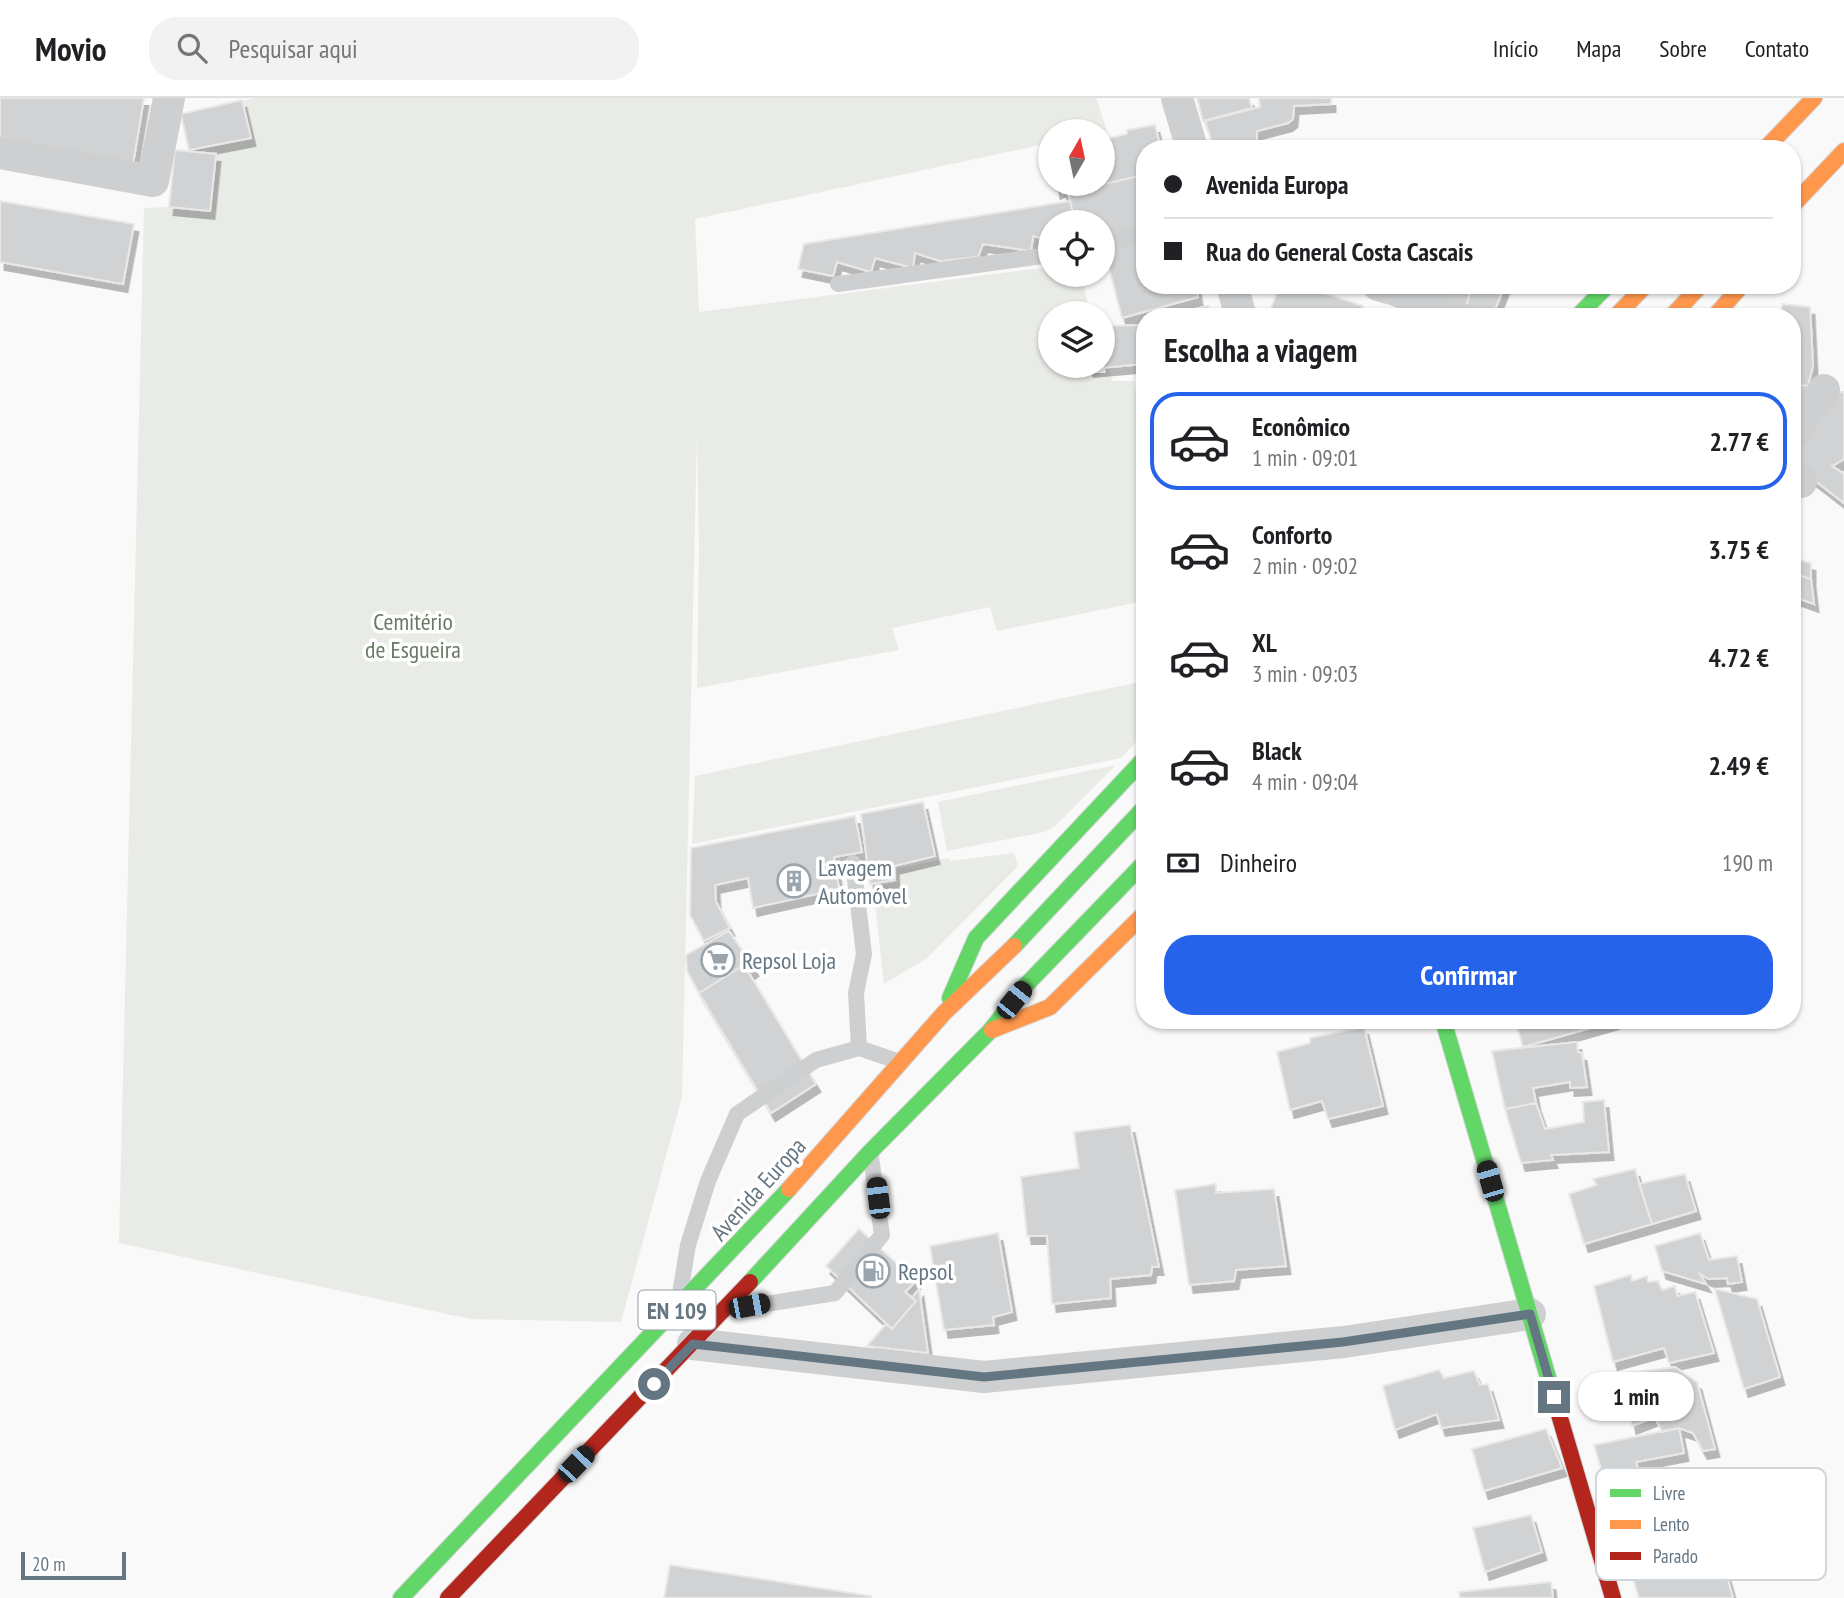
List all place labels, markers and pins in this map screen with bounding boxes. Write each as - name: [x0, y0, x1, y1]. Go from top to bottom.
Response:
- place label: Lavagem Automóvel: [818, 852, 908, 911]
- building icon: Lavagem Automóvel: [775, 862, 813, 900]
- supermarket icon: Repsol Loja: [699, 941, 737, 979]
- place label: Repsol Loja: [742, 945, 836, 976]
- fuel station icon: Repsol: [854, 1252, 892, 1290]
- place label: Repsol: [898, 1256, 953, 1287]

